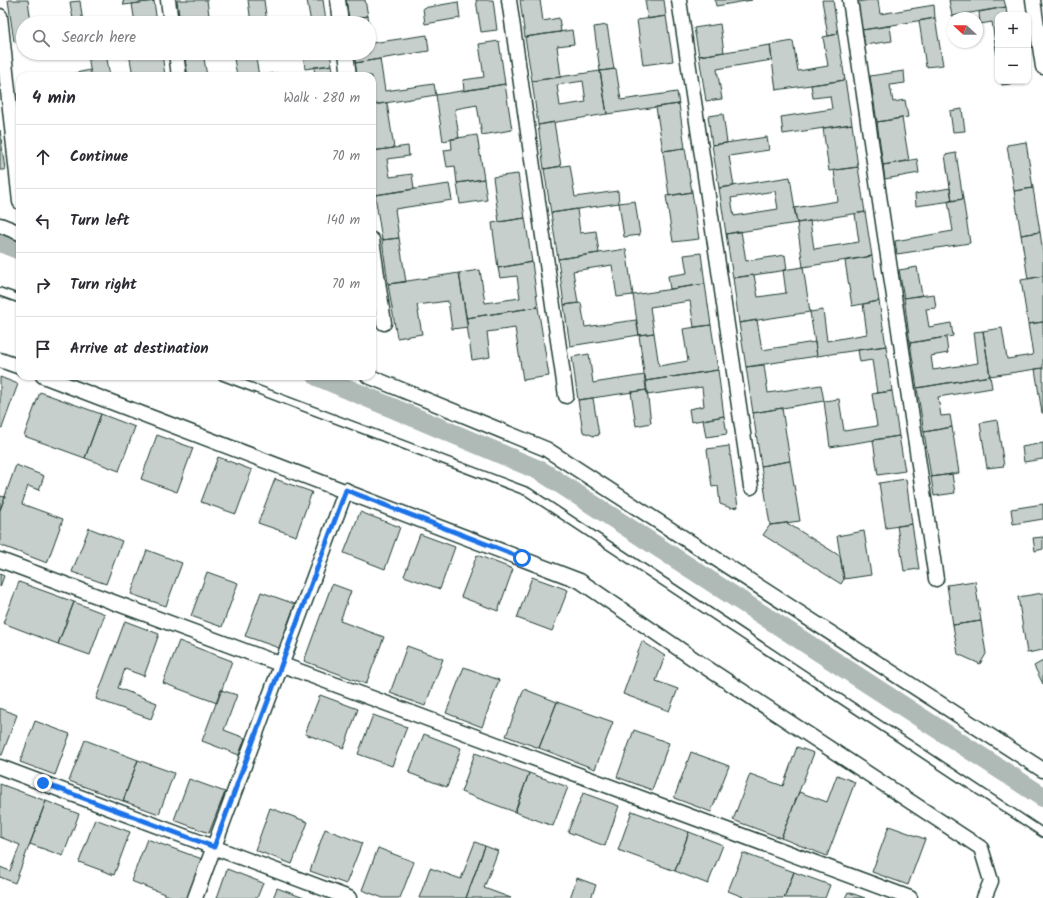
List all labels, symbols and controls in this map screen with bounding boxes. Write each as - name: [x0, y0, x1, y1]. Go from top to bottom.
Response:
- north arrow: [947, 12, 983, 48]
- map controls: [995, 12, 1031, 84]
- button: +: [995, 12, 1031, 48]
- search box: [16, 16, 376, 60]
- text: Search here: [62, 26, 136, 50]
- icon: search: [30, 27, 52, 49]
- button: −: [995, 48, 1031, 84]
- text: 4 min: [32, 85, 76, 112]
- text: Walk · 280 m: [284, 88, 360, 109]
- text: Continue: [70, 145, 128, 169]
- icon: ahead: [32, 146, 54, 168]
- text: 70 m: [332, 146, 360, 167]
- text: Turn left: [70, 209, 130, 233]
- icon: left: [32, 210, 54, 232]
- text: 140 m: [327, 210, 360, 231]
- text: Turn right: [70, 273, 137, 297]
- icon: right: [32, 274, 54, 296]
- text: 70 m: [332, 274, 360, 295]
- text: Arrive at destination: [70, 337, 209, 361]
- icon: arrive: [32, 338, 54, 360]
- route start: [513, 549, 531, 567]
- route end: [34, 774, 52, 792]

